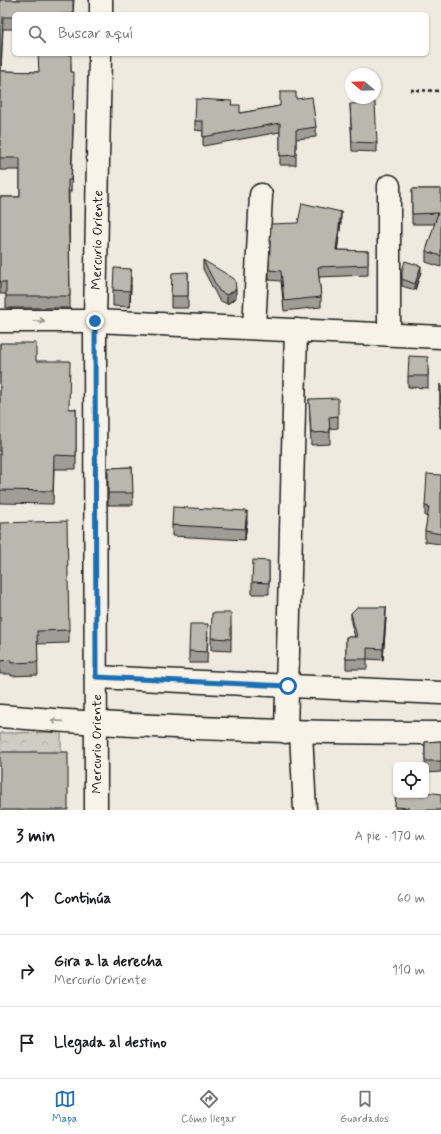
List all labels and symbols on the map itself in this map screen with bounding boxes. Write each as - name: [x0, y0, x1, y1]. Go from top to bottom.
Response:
- north arrow: [345, 68, 381, 104]
- street label: Mercurio Oriente: [88, 190, 107, 290]
- route end: [86, 312, 104, 330]
- one-way arrow: [32, 317, 45, 325]
- route start: [279, 677, 297, 695]
- street label: Mercurio Oriente: [88, 694, 106, 794]
- one-way arrow: [51, 718, 64, 725]

